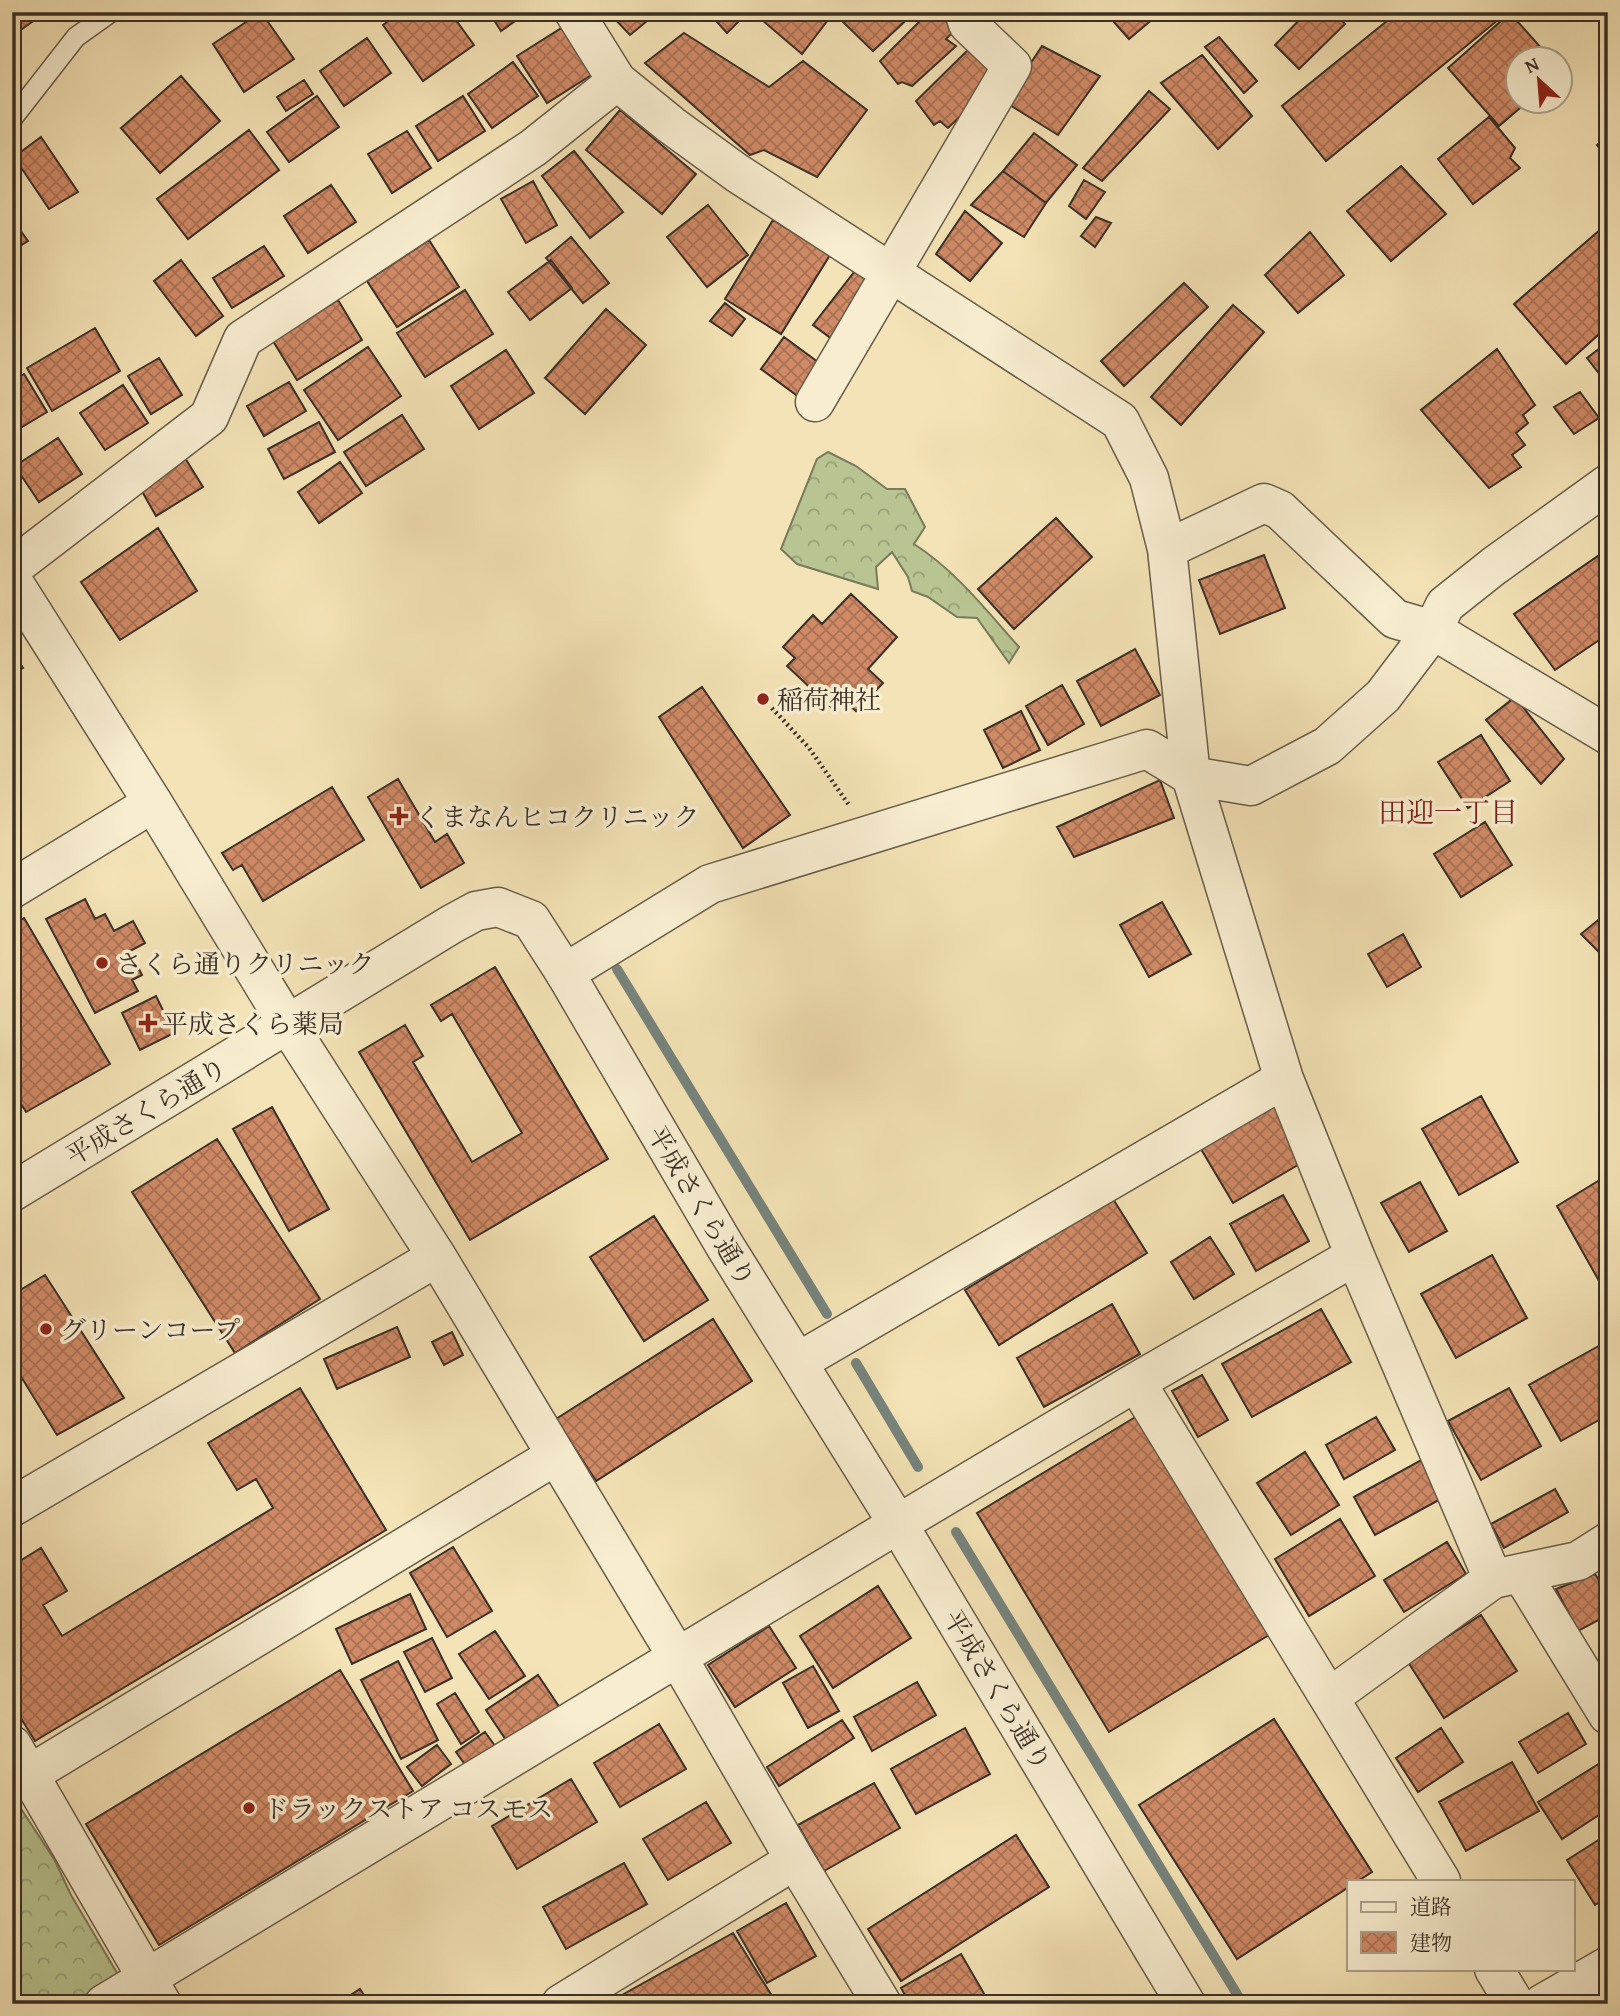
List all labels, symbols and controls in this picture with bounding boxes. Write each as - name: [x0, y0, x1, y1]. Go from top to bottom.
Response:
- north arrow: [1504, 46, 1574, 116]
- text: N: [1520, 49, 1544, 80]
- place label: 稲荷神社: [777, 680, 881, 719]
- marker: 稲荷神社: [755, 691, 771, 707]
- district label: 田迎一丁目: [1378, 791, 1518, 832]
- place label: くまなんヒコクリニック: [415, 797, 699, 836]
- marker: くまなんヒコクリニック: [389, 806, 409, 826]
- place label: さくら通りクリニック: [116, 944, 374, 983]
- marker: さくら通りクリニック: [94, 955, 110, 971]
- place label: 平成さくら薬局: [162, 1004, 344, 1043]
- marker: 平成さくら薬局: [140, 1015, 156, 1031]
- street label: 平成さくら通り: [58, 1047, 234, 1175]
- street label: 平成さくら通り: [638, 1118, 766, 1294]
- place label: グリーンコープ: [60, 1310, 240, 1349]
- marker: グリーンコープ: [38, 1321, 54, 1337]
- street label: 平成さくら通り: [934, 1602, 1062, 1778]
- place label: ドラックストア コスモス: [263, 1789, 553, 1828]
- marker: ドラックストア コスモス: [241, 1800, 257, 1816]
- legend: [1347, 1880, 1574, 1970]
- text: 道路: [1410, 1891, 1452, 1922]
- text: 建物: [1410, 1927, 1452, 1958]

